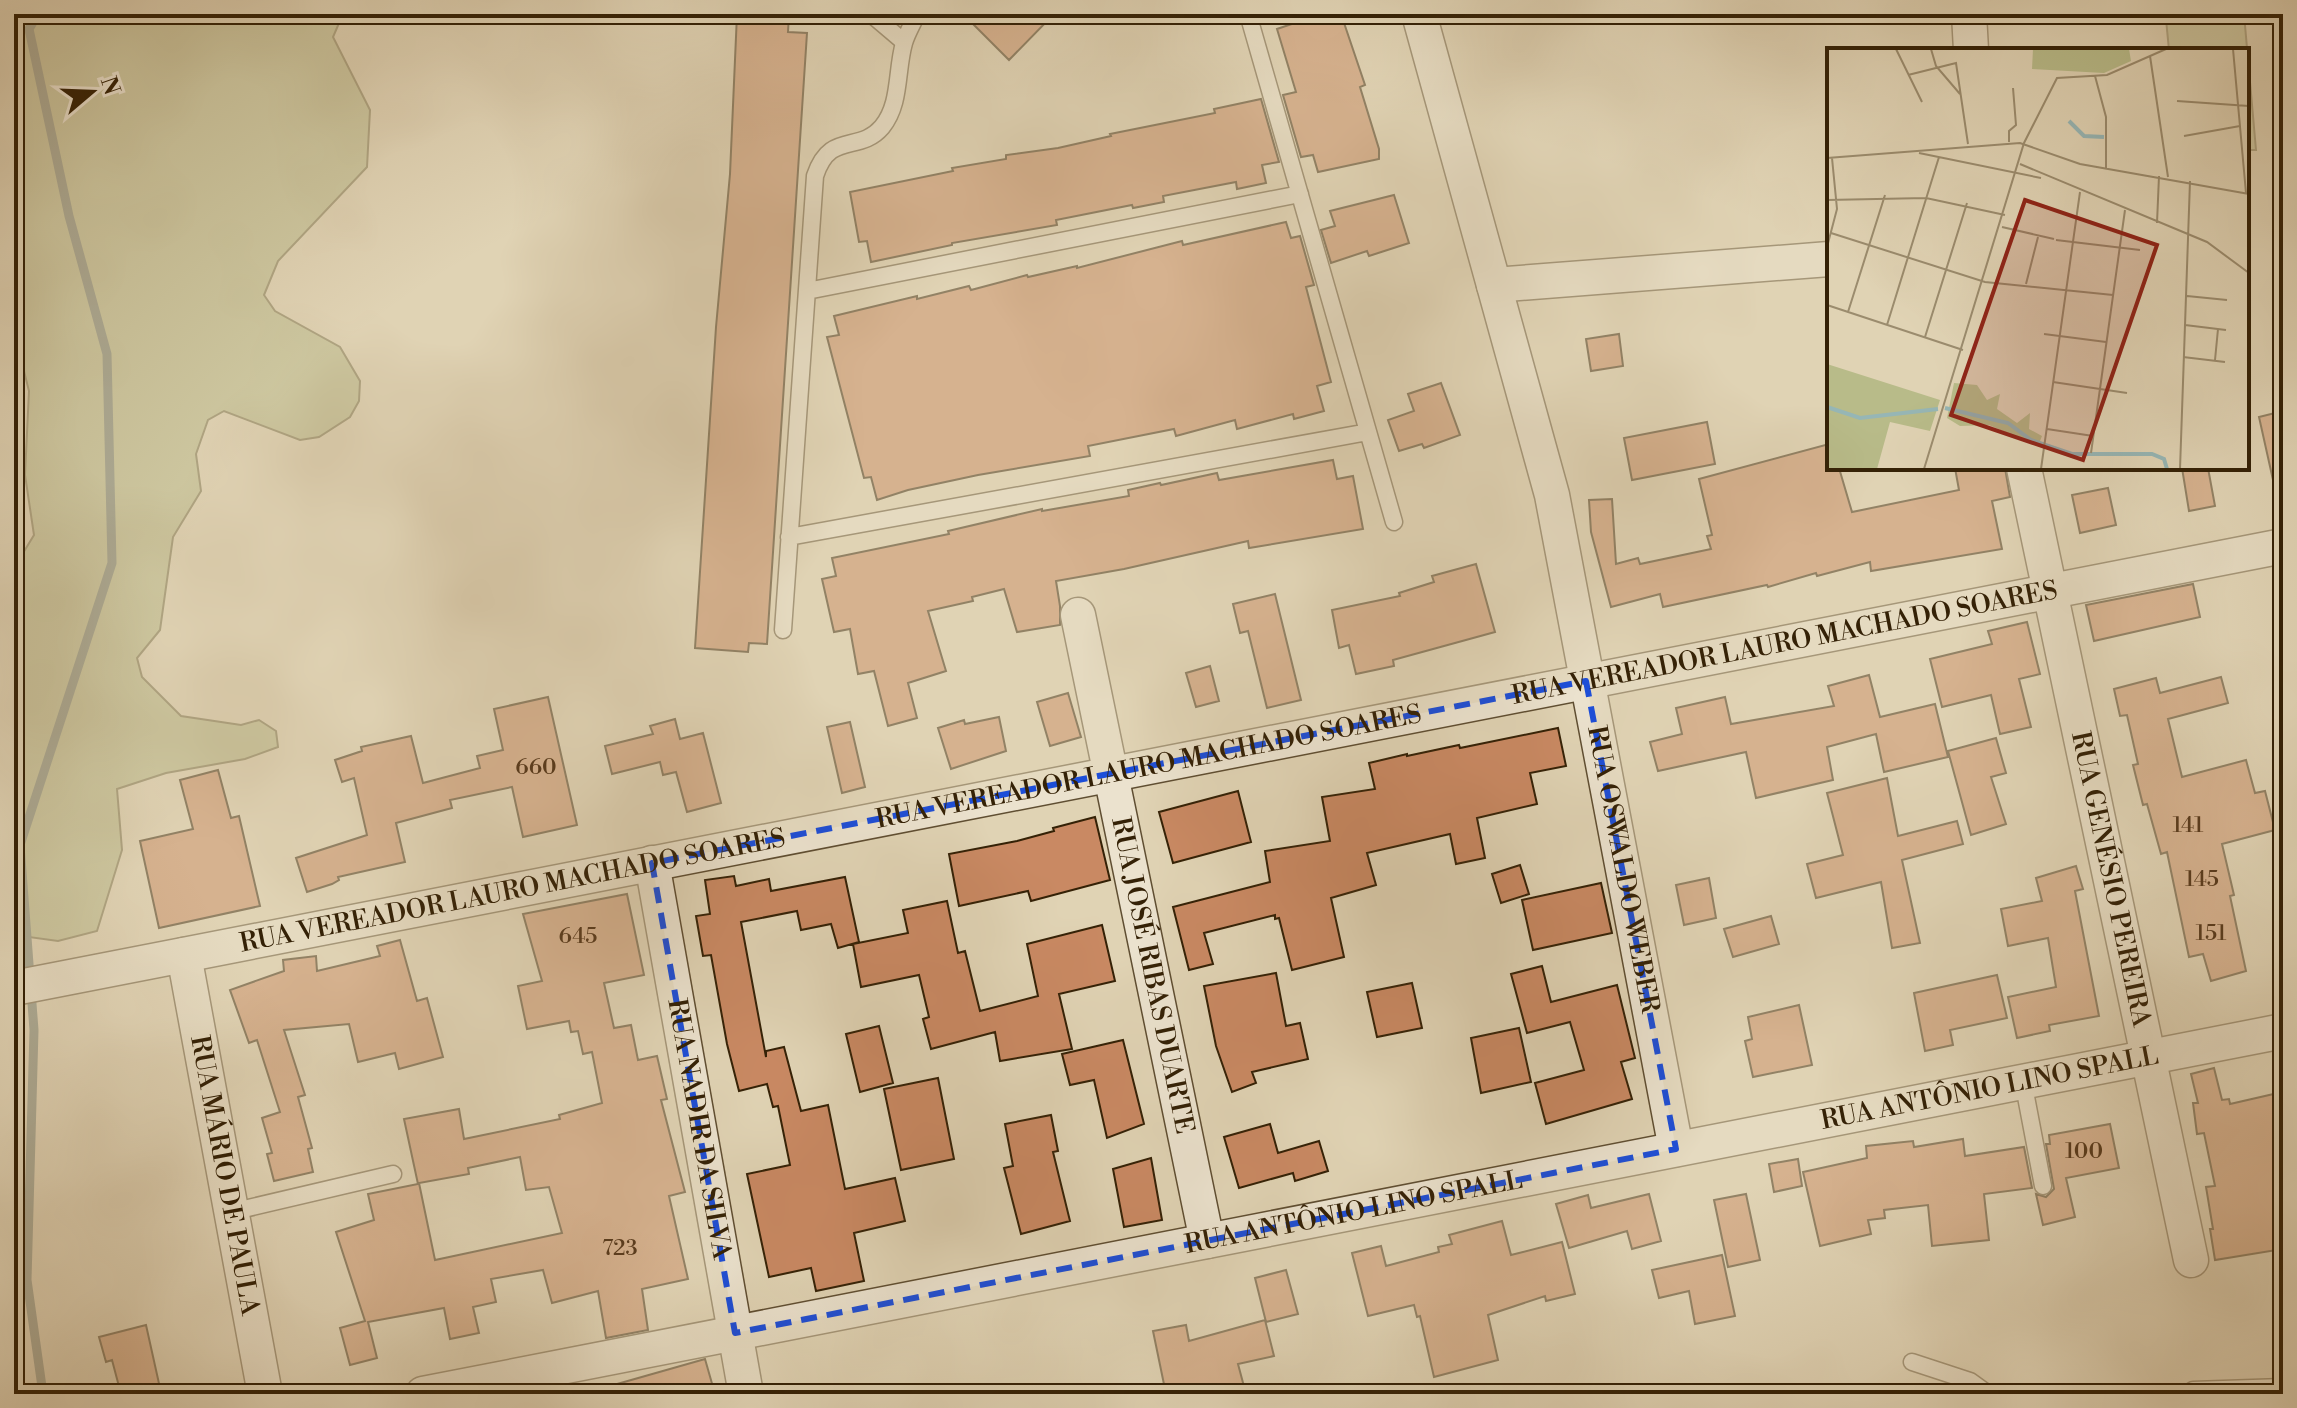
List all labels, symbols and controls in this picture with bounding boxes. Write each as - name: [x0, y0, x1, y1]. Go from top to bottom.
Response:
- inset map: [1827, 48, 2249, 470]
- north arrow: [52, 52, 132, 132]
- text: N: [94, 73, 125, 99]
- street label: RUA VEREADOR LAURO MACHADO SOARES: [1509, 574, 2060, 712]
- street label: RUA VEREADOR LAURO MACHADO SOARES: [873, 698, 1424, 836]
- street label: RUA OSWALDO WEBER: [1580, 723, 1666, 1016]
- street label: RUA GENÉSIO PEREIRA: [2064, 728, 2158, 1031]
- house number: 660: [515, 754, 557, 781]
- house number: 141: [2172, 812, 2204, 839]
- street label: RUA JOSÉ RIBAS DUARTE: [1104, 814, 1201, 1137]
- street label: RUA VEREADOR LAURO MACHADO SOARES: [237, 822, 788, 960]
- house number: 145: [2185, 866, 2219, 893]
- house number: 151: [2195, 920, 2227, 947]
- house number: 645: [559, 923, 597, 950]
- street label: RUA NADIR DA SILVA: [660, 996, 738, 1263]
- street label: RUA MÁRIO DE PAULA: [183, 1033, 266, 1319]
- street label: RUA ANTÔNIO LINO SPALL: [1818, 1040, 2161, 1137]
- house number: 100: [2065, 1138, 2103, 1165]
- street label: RUA ANTÔNIO LINO SPALL: [1182, 1164, 1525, 1261]
- house number: 723: [602, 1235, 638, 1262]

